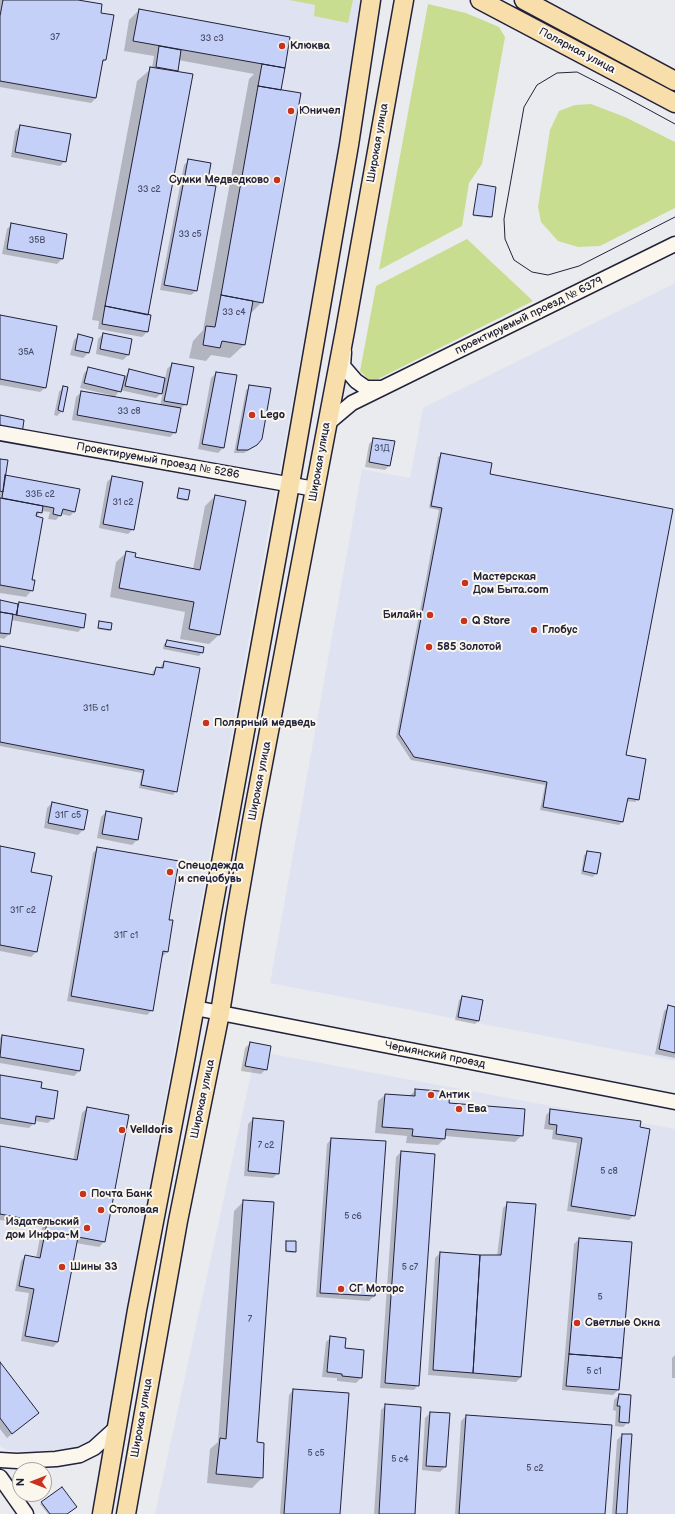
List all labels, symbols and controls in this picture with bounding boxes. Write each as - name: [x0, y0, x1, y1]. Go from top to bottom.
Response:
- street label: Полярная улица: [537, 25, 617, 77]
- house number: 37: [50, 33, 60, 43]
- house number: 33 с3: [200, 34, 224, 44]
- place label: Клюква: [290, 39, 330, 53]
- marker: Клюква: [277, 41, 287, 51]
- street label: Широкая улица: [365, 102, 391, 184]
- place label: Юничел: [299, 104, 341, 118]
- marker: Юничел: [286, 106, 296, 116]
- place label: Сумки Медведково: [169, 173, 269, 187]
- marker: Сумки Медведково: [272, 175, 282, 185]
- house number: 33 с2: [137, 185, 161, 195]
- house number: 33 с5: [178, 230, 202, 240]
- house number: 35В: [29, 236, 45, 246]
- street label: проектируемый проезд № 6379: [453, 274, 605, 358]
- house number: 33 с4: [222, 308, 246, 318]
- house number: 35А: [18, 348, 34, 358]
- house number: 33 с8: [117, 407, 141, 417]
- place label: Lego: [260, 408, 285, 422]
- marker: Lego: [247, 410, 257, 420]
- street label: Широкая улица: [307, 421, 333, 503]
- street label: Проектируемый проезд № 5286: [75, 440, 241, 482]
- house number: 31Д: [374, 444, 390, 454]
- house number: 33Б с2: [25, 490, 55, 500]
- house number: 31 с2: [112, 498, 134, 508]
- place label: Мастерская Дом Быта.com: [473, 570, 549, 596]
- marker: Мастерская Дом Быта.com: [460, 578, 470, 588]
- place label: Билайн: [383, 608, 422, 622]
- marker: Билайн: [425, 610, 435, 620]
- place label: Q Store: [472, 614, 510, 628]
- marker: Q Store: [459, 616, 469, 626]
- place label: Глобус: [542, 623, 578, 637]
- marker: Глобус: [529, 625, 539, 635]
- place label: 585 Золотой: [437, 640, 501, 654]
- marker: 585 Золотой: [424, 642, 434, 652]
- house number: 31Б c1: [83, 704, 109, 714]
- place label: Полярный медведь: [214, 716, 315, 730]
- marker: Полярный медведь: [201, 718, 211, 728]
- street label: Широкая улица: [246, 740, 274, 822]
- house number: 31Г c5: [55, 811, 81, 821]
- place label: Спецодежда и спецобувь: [178, 859, 244, 885]
- marker: Спецодежда и спецобувь: [165, 867, 175, 877]
- house number: 31Г с2: [10, 906, 36, 916]
- house number: 31Г с1: [114, 931, 138, 941]
- street label: Чермянский проезд: [384, 1039, 486, 1071]
- street label: Широкая улица: [188, 1058, 218, 1140]
- place label: Антик: [439, 1088, 470, 1102]
- marker: Антик: [426, 1090, 436, 1100]
- place label: Ева: [467, 1102, 487, 1116]
- marker: Ева: [454, 1104, 464, 1114]
- place label: Velldoris: [130, 1123, 173, 1137]
- marker: Velldoris: [117, 1125, 127, 1135]
- house number: 7 с2: [258, 1141, 274, 1151]
- house number: 5 с8: [600, 1167, 618, 1177]
- place label: Почта Банк: [91, 1187, 152, 1201]
- marker: Почта Банк: [78, 1189, 88, 1199]
- place label: Столовая: [109, 1203, 159, 1217]
- marker: Столовая: [96, 1205, 106, 1215]
- house number: 5 с6: [344, 1212, 362, 1222]
- place label: Издательский дом Инфра-М: [6, 1215, 79, 1241]
- marker: Издательский дом Инфра-М: [82, 1223, 92, 1233]
- place label: Шины 33: [70, 1260, 117, 1274]
- marker: Шины 33: [57, 1262, 67, 1272]
- house number: 5 с7: [402, 1263, 418, 1273]
- place label: СГ Моторс: [349, 1282, 404, 1296]
- marker: СГ Моторс: [336, 1284, 346, 1294]
- house number: 5: [597, 1293, 603, 1303]
- house number: 7: [248, 1315, 252, 1325]
- place label: Светлые Окна: [585, 1316, 660, 1330]
- marker: Светлые Окна: [572, 1318, 582, 1328]
- house number: 5 с1: [586, 1367, 602, 1377]
- street label: Широкая улица: [129, 1377, 155, 1459]
- house number: 5 с5: [307, 1449, 325, 1459]
- house number: 5 с4: [391, 1455, 409, 1465]
- north arrow: [12, 1462, 52, 1502]
- house number: 5 с2: [526, 1464, 544, 1474]
- text: N: [14, 1478, 27, 1486]

